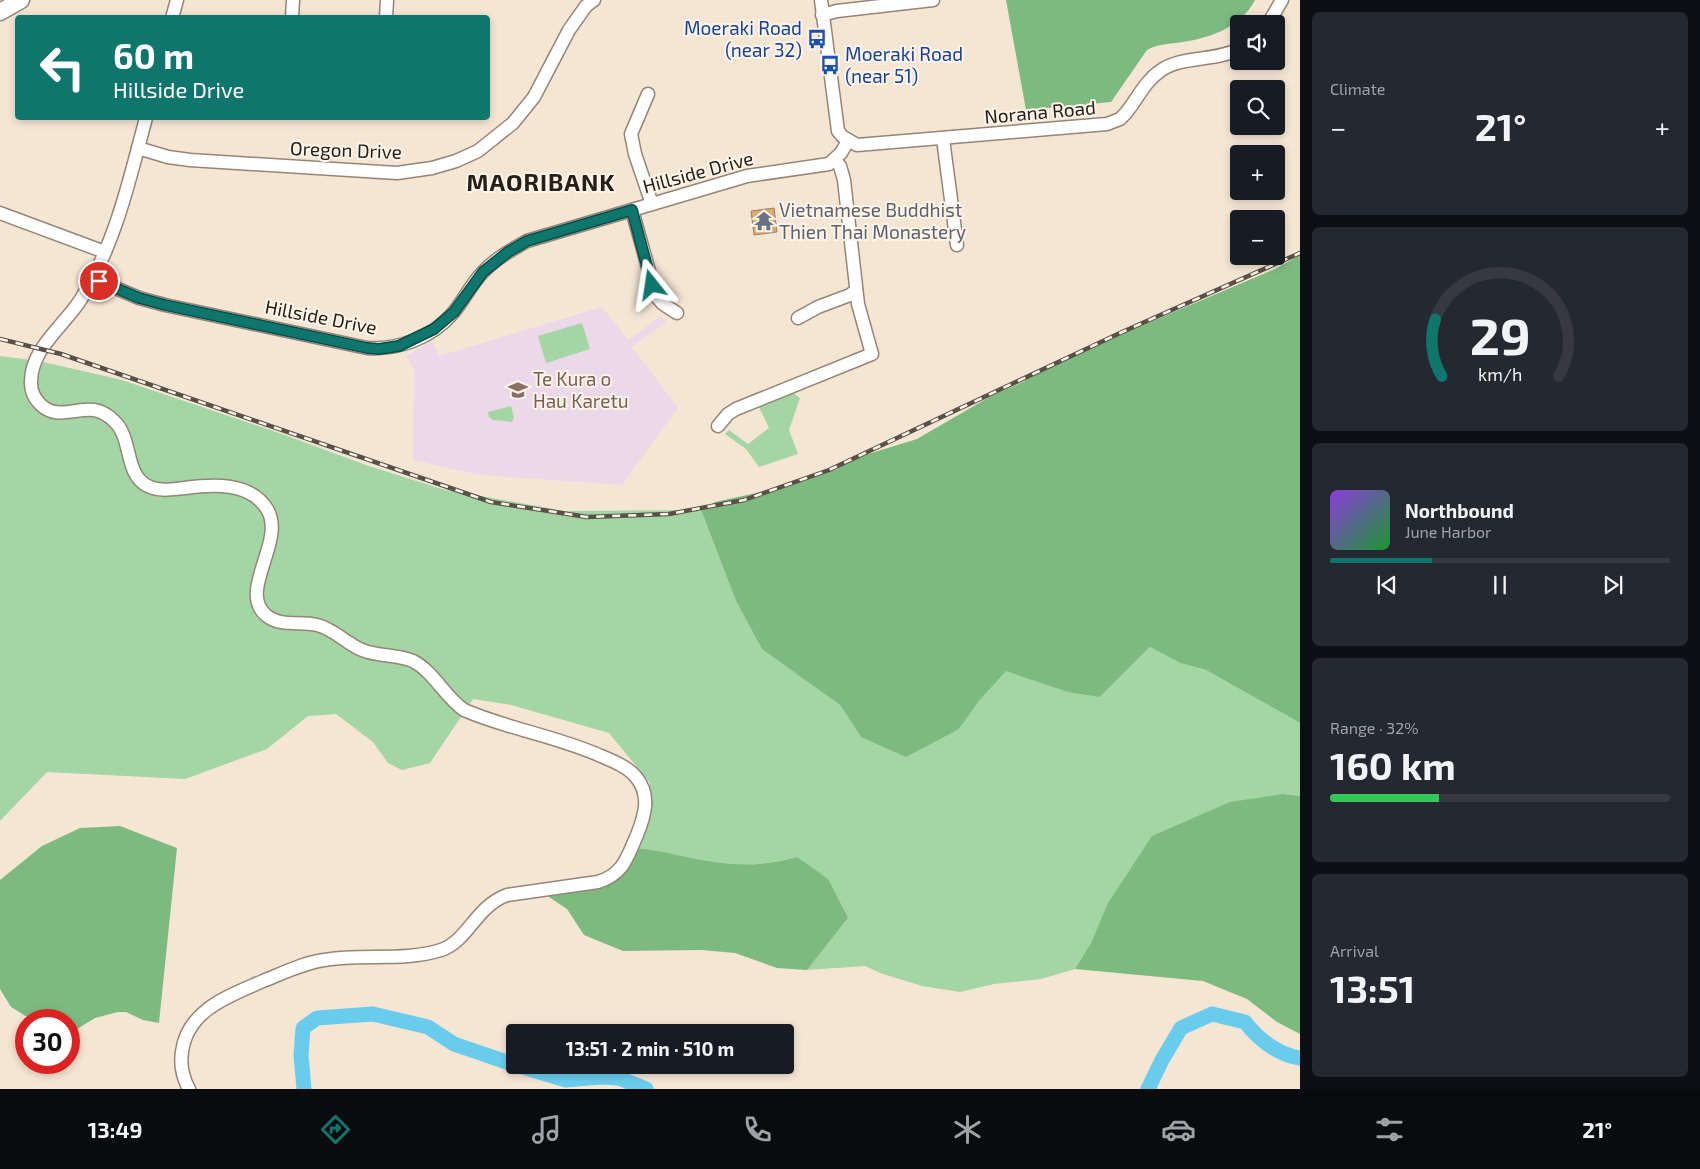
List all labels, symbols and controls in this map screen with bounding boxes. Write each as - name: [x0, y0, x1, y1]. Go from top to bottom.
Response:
- map controls: [1230, 15, 1285, 265]
- button: sound: [1230, 15, 1285, 70]
- place label: Moeraki Road (near 32): [684, 16, 802, 61]
- bus stop icon: Moeraki Road (near 32): [806, 28, 828, 50]
- text: 60 m: [113, 34, 194, 76]
- icon: left: [30, 35, 95, 100]
- place label: Moeraki Road (near 51): [845, 42, 963, 87]
- bus stop icon: Moeraki Road (near 51): [819, 54, 841, 76]
- text: Hillside Drive: [113, 76, 244, 102]
- text: Climate: [1330, 79, 1385, 98]
- button: search: [1230, 80, 1285, 135]
- street label: Norana Road: [983, 95, 1097, 128]
- text: 21°: [1475, 103, 1526, 149]
- text: −: [1330, 110, 1346, 144]
- text: +: [1655, 110, 1670, 144]
- street label: Oregon Drive: [290, 136, 402, 163]
- button: +: [1230, 145, 1285, 200]
- street label: Hillside Drive: [640, 146, 756, 197]
- district label: MAORIBANK: [466, 167, 616, 196]
- place label: Vietnamese Buddhist Thien Thai Monastery: [779, 198, 966, 243]
- temple icon: Vietnamese Buddhist Thien Thai Monastery: [753, 210, 775, 232]
- button: −: [1230, 210, 1285, 265]
- position arrow: [625, 258, 677, 310]
- pin: [78, 260, 120, 302]
- icon: arrive: [85, 267, 113, 295]
- street label: Hillside Drive: [263, 294, 379, 339]
- text: 29: [1470, 303, 1530, 365]
- text: km/h: [1478, 363, 1522, 385]
- place label: Te Kura o Hau Karetu: [533, 367, 629, 412]
- school or university icon: Te Kura o Hau Karetu: [507, 379, 529, 401]
- text: Northbound: [1405, 499, 1514, 522]
- text: June Harbor: [1405, 522, 1492, 541]
- icon: previous: [1373, 571, 1401, 599]
- icon: pause: [1486, 571, 1514, 599]
- icon: next: [1599, 571, 1627, 599]
- text: Range · 32%: [1330, 718, 1419, 737]
- text: 160 km: [1330, 742, 1456, 788]
- text: Arrival: [1330, 941, 1379, 960]
- text: 13:51: [1330, 965, 1415, 1011]
- speed limit sign: 30: [15, 1009, 80, 1074]
- text: 13:51 · 2 min · 510 m: [566, 1037, 734, 1060]
- icon: directions: [318, 1112, 353, 1147]
- icon: music: [529, 1112, 564, 1147]
- icon: phone: [740, 1112, 775, 1147]
- icon: climate: [950, 1112, 985, 1147]
- icon: car: [1161, 1112, 1196, 1147]
- icon: filters: [1372, 1112, 1407, 1147]
- text: 13:49: [88, 1116, 142, 1142]
- text: 21°: [1582, 1116, 1612, 1142]

